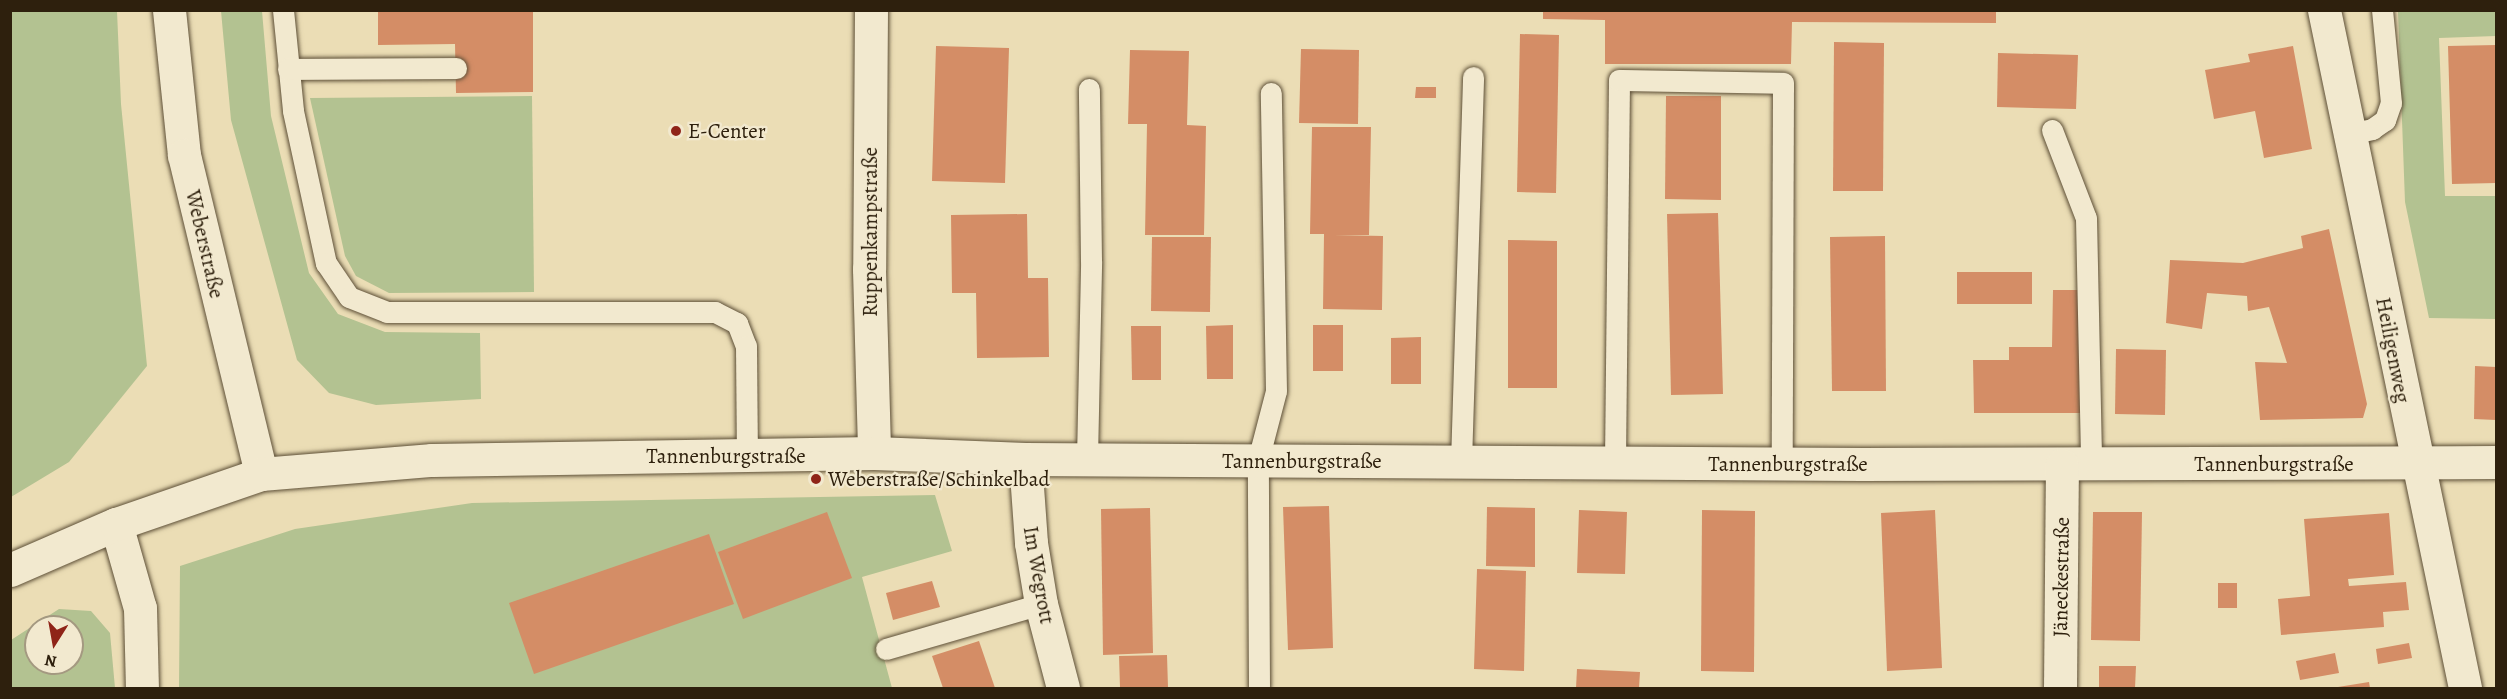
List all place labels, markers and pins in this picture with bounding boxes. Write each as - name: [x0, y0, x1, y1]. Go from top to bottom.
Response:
- place label: E-Center: [688, 118, 766, 144]
- marker: E-Center: [669, 124, 683, 138]
- place label: Weberstraße/Schinkelbad: [828, 466, 1050, 492]
- marker: Weberstraße/Schinkelbad: [809, 472, 823, 486]

